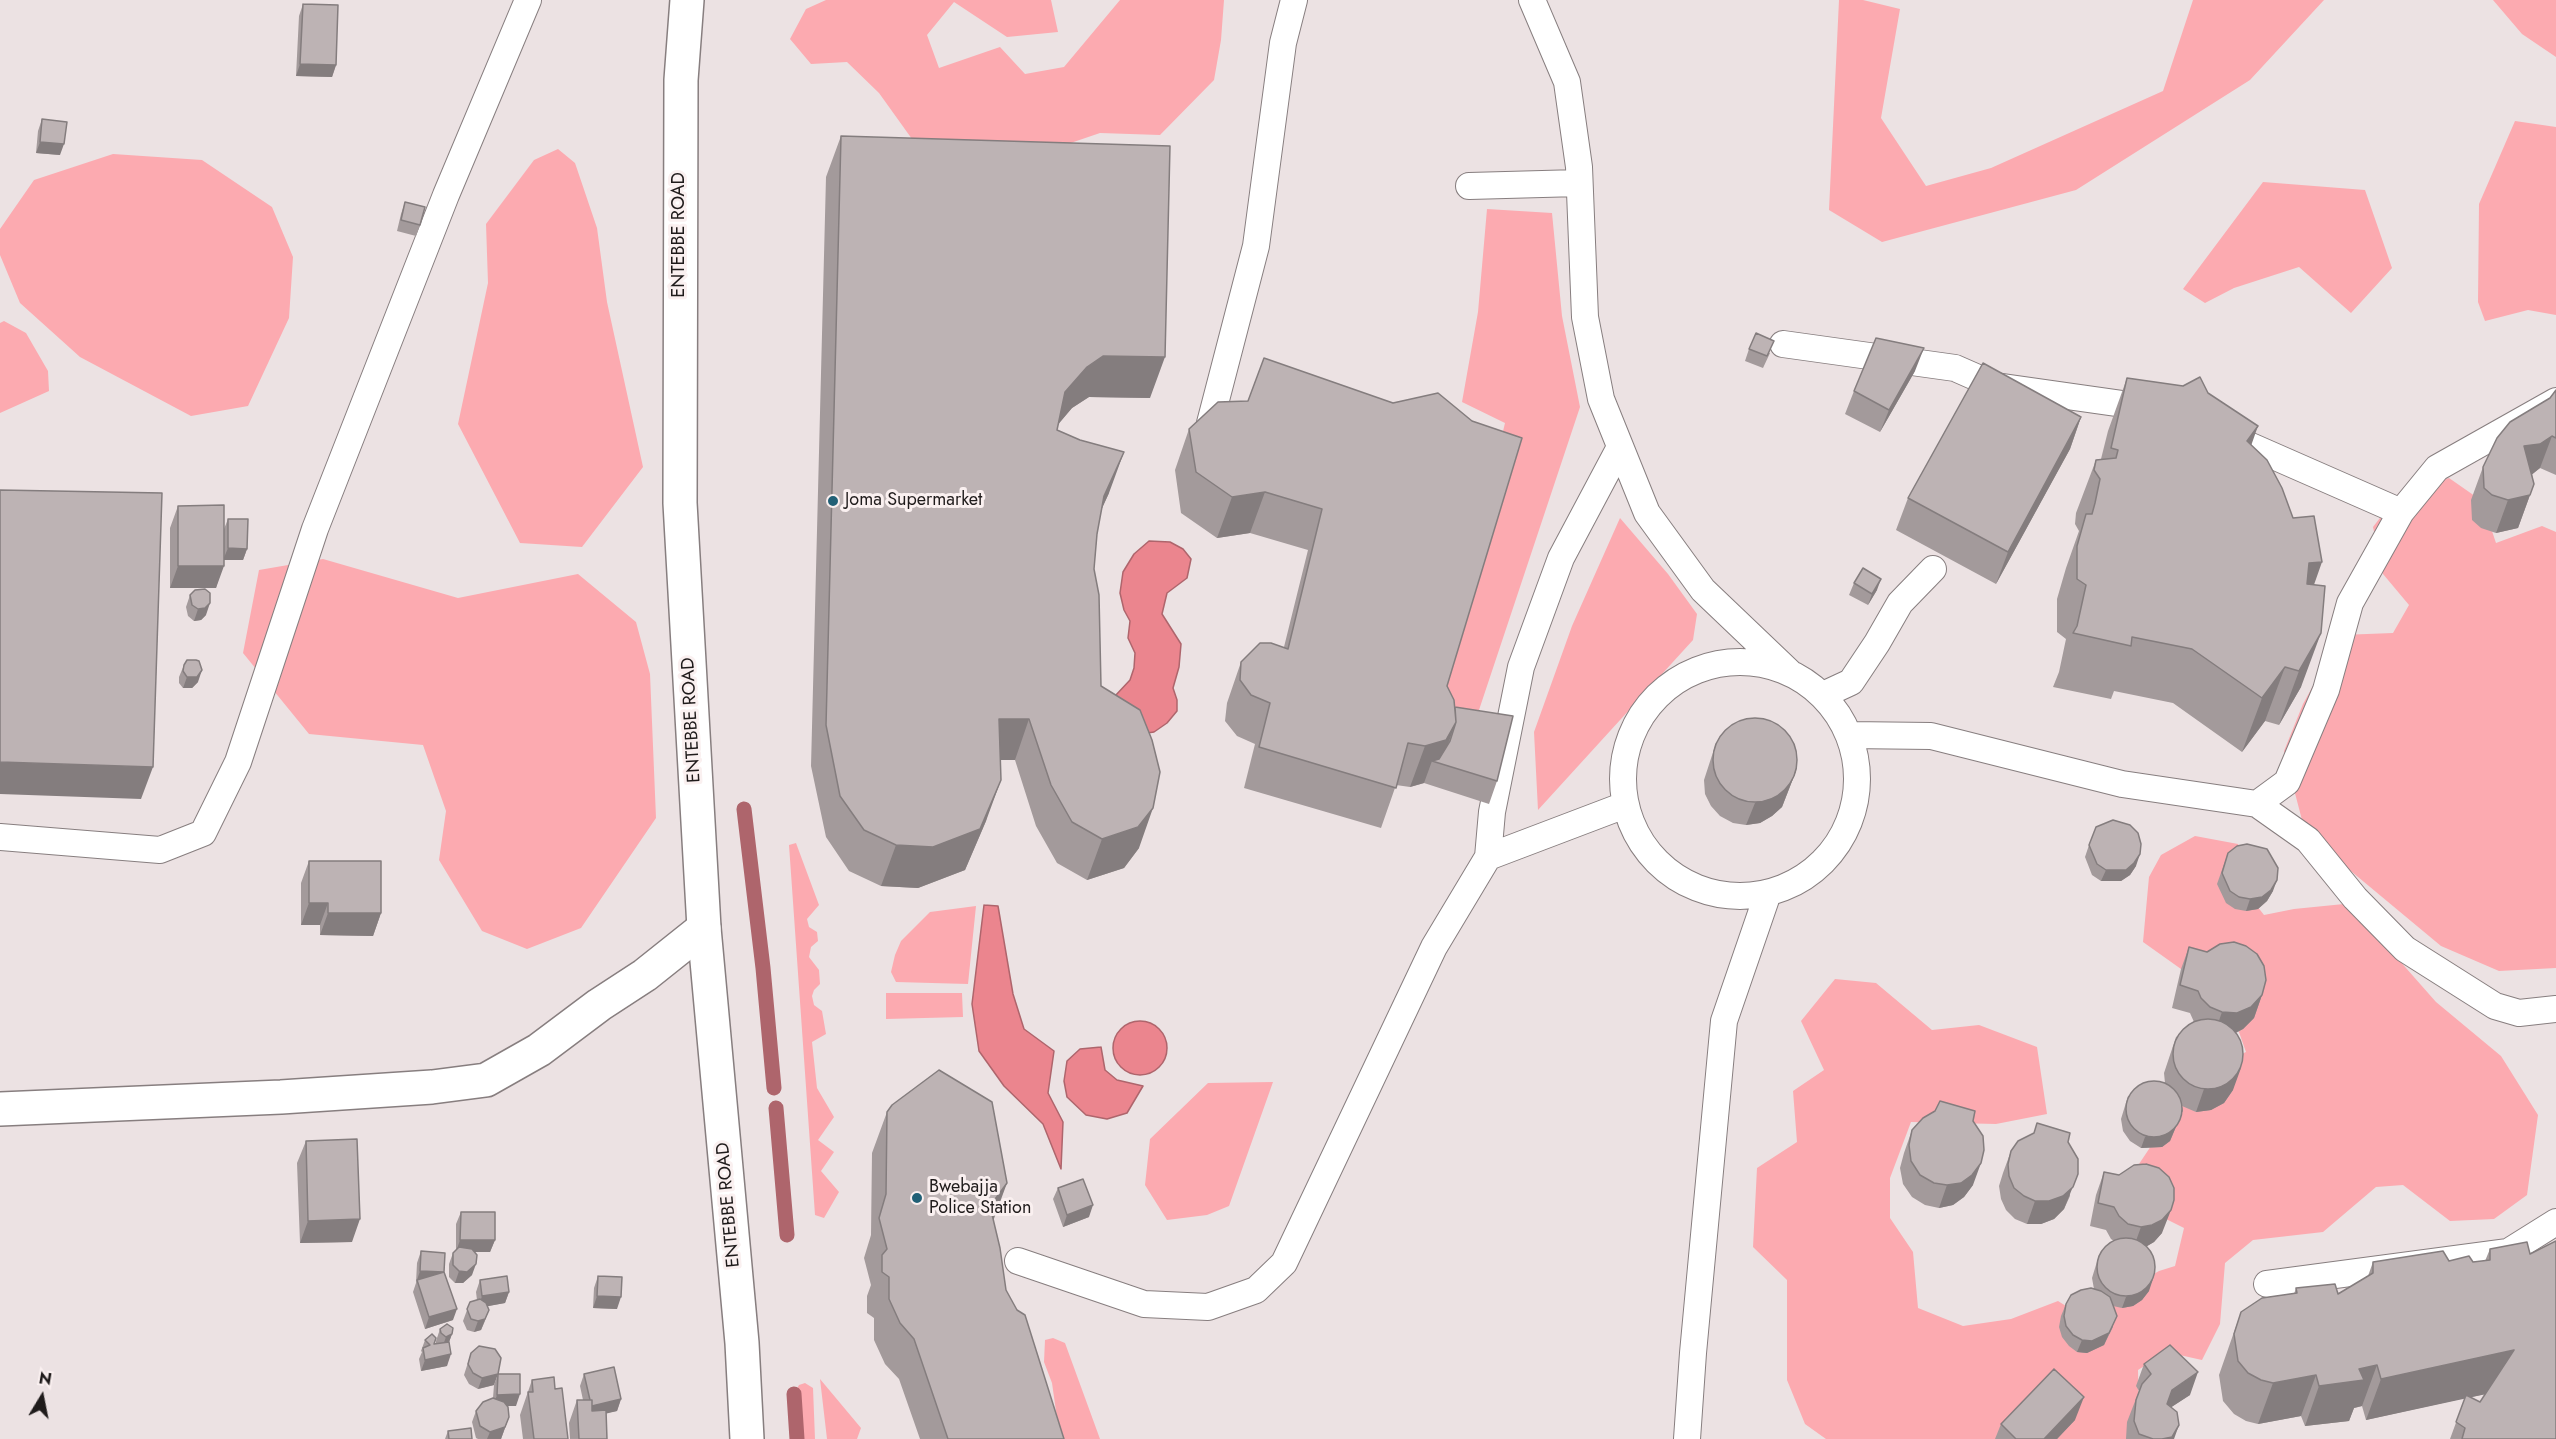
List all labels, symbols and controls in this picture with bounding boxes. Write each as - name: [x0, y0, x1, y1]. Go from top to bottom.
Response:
- street label: ENTEBBE ROAD: [669, 172, 691, 298]
- place label: Joma Supermarket: [845, 490, 982, 512]
- marker: Joma Supermarket: [826, 494, 840, 508]
- street label: ENTEBBE ROAD: [678, 657, 706, 783]
- street label: ENTEBBE ROAD: [713, 1142, 745, 1268]
- place label: Bwebajja Police Station: [929, 1177, 1031, 1220]
- marker: Bwebajja Police Station: [910, 1191, 924, 1205]
- text: N: [37, 1366, 53, 1391]
- north arrow: [12, 1367, 72, 1427]

